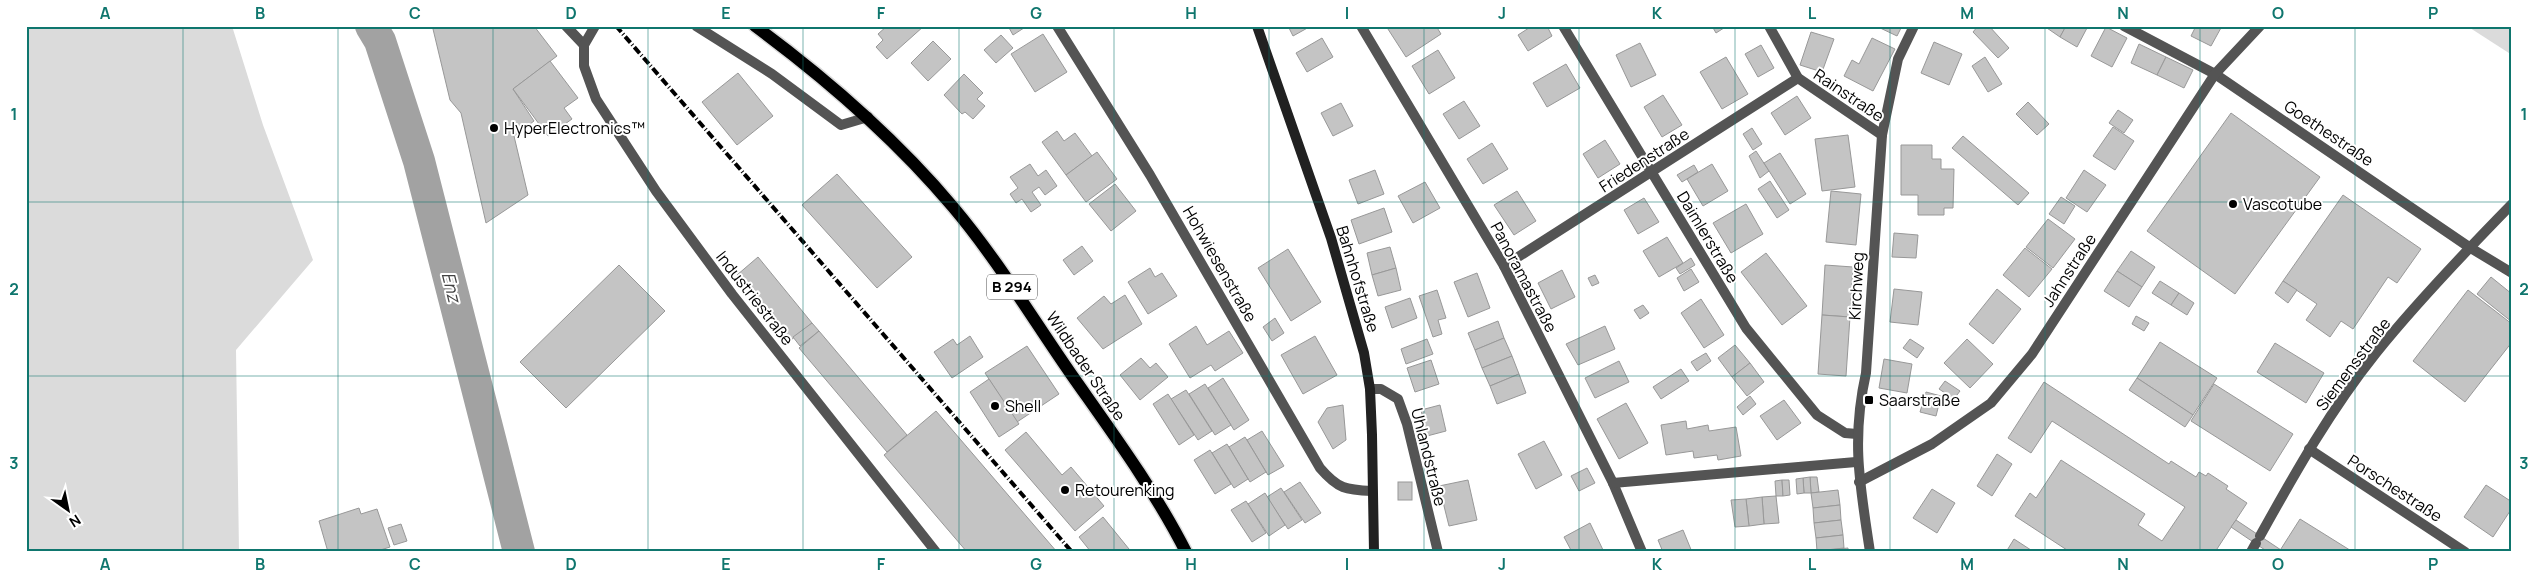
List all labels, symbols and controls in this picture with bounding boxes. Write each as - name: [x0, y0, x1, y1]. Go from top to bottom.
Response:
- text: A: [100, 2, 111, 24]
- text: B: [255, 2, 265, 24]
- text: C: [409, 2, 421, 24]
- text: D: [565, 2, 577, 24]
- text: E: [721, 2, 731, 24]
- text: F: [877, 2, 886, 24]
- text: G: [1030, 2, 1042, 24]
- text: H: [1185, 2, 1197, 24]
- text: I: [1345, 2, 1349, 24]
- text: J: [1498, 2, 1506, 24]
- text: K: [1652, 2, 1663, 24]
- text: L: [1808, 2, 1817, 24]
- text: M: [1960, 2, 1974, 24]
- text: N: [2117, 2, 2129, 24]
- text: O: [2272, 2, 2284, 24]
- text: P: [2428, 2, 2438, 24]
- street label: Rainstraße: [1810, 63, 1888, 127]
- street label: Goethestraße: [2280, 95, 2378, 171]
- text: 1: [10, 103, 18, 125]
- text: 1: [2520, 103, 2528, 125]
- place label: HyperElectronics™: [504, 117, 645, 139]
- marker: HyperElectronics™: [488, 122, 500, 134]
- street label: Friedenstraße: [1595, 123, 1693, 197]
- street label: Daimlerstraße: [1672, 187, 1744, 287]
- place label: Vascotube: [2243, 193, 2322, 215]
- marker: Vascotube: [2227, 198, 2239, 210]
- street label: Hohwiesenstraße: [1178, 202, 1262, 326]
- street label: Panoramastraße: [1486, 218, 1562, 336]
- street label: Bahnhofstraße: [1331, 223, 1385, 335]
- street label: Jahnstraße: [2037, 229, 2101, 311]
- street label: Industriestraße: [711, 246, 799, 350]
- street label: Kirchweg: [1843, 251, 1869, 321]
- water label: Enz: [437, 269, 468, 307]
- road number: B 294: [987, 274, 1037, 300]
- text: 2: [9, 278, 19, 300]
- text: 2: [2519, 278, 2529, 300]
- street label: Wildbader Straße: [1041, 307, 1131, 425]
- street label: Siemensstraße: [2311, 313, 2395, 415]
- place label: Saarstraße: [1879, 389, 1960, 411]
- marker: Saarstraße: [1863, 394, 1875, 406]
- place label: Shell: [1005, 395, 1041, 417]
- marker: Shell: [989, 400, 1001, 412]
- street label: Uhlandstraße: [1406, 406, 1452, 508]
- street label: Porschestraße: [2343, 449, 2447, 527]
- text: 3: [9, 452, 19, 474]
- text: 3: [2519, 452, 2529, 474]
- place label: Retourenking: [1075, 479, 1174, 501]
- marker: Retourenking: [1059, 484, 1071, 496]
- north arrow: [42, 486, 92, 536]
- text: N: [66, 511, 85, 532]
- text: A: [100, 553, 111, 575]
- text: B: [255, 553, 265, 575]
- text: C: [409, 553, 421, 575]
- text: D: [565, 553, 577, 575]
- text: E: [721, 553, 731, 575]
- text: F: [877, 553, 886, 575]
- text: G: [1030, 553, 1042, 575]
- text: H: [1185, 553, 1197, 575]
- text: I: [1345, 553, 1349, 575]
- text: J: [1498, 553, 1506, 575]
- text: K: [1652, 553, 1663, 575]
- text: L: [1808, 553, 1817, 575]
- text: M: [1960, 553, 1974, 575]
- text: N: [2117, 553, 2129, 575]
- text: O: [2272, 553, 2284, 575]
- text: P: [2428, 553, 2438, 575]

